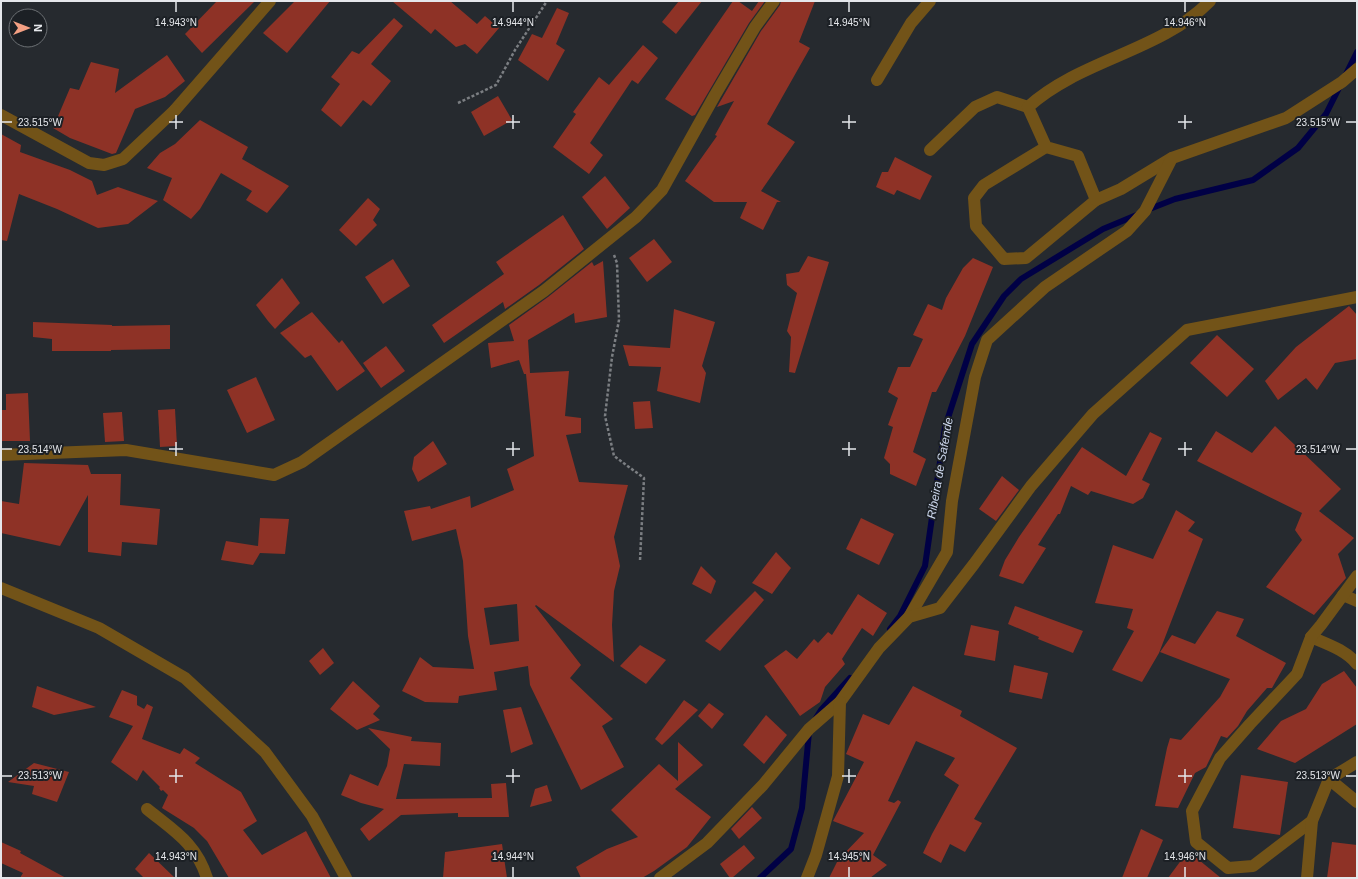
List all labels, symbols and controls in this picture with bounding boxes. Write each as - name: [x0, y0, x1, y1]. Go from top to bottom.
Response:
- north arrow: [8, 8, 48, 48]
- text: 14.943°N: [155, 17, 197, 28]
- text: 14.944°N: [492, 17, 534, 28]
- text: 14.945°N: [828, 17, 870, 28]
- text: 14.946°N: [1164, 17, 1206, 28]
- text: N: [32, 24, 44, 32]
- text: 23.515°W: [18, 117, 63, 128]
- text: 23.515°W: [1296, 117, 1341, 128]
- water label: Ribeira de Safende: [924, 416, 956, 520]
- text: 23.514°W: [18, 444, 63, 455]
- text: 23.514°W: [1296, 444, 1341, 455]
- text: 23.513°W: [18, 770, 63, 781]
- text: 23.513°W: [1296, 770, 1341, 781]
- text: 14.943°N: [155, 851, 197, 862]
- text: 14.944°N: [492, 851, 534, 862]
- text: 14.945°N: [828, 851, 870, 862]
- text: 14.946°N: [1164, 851, 1206, 862]

